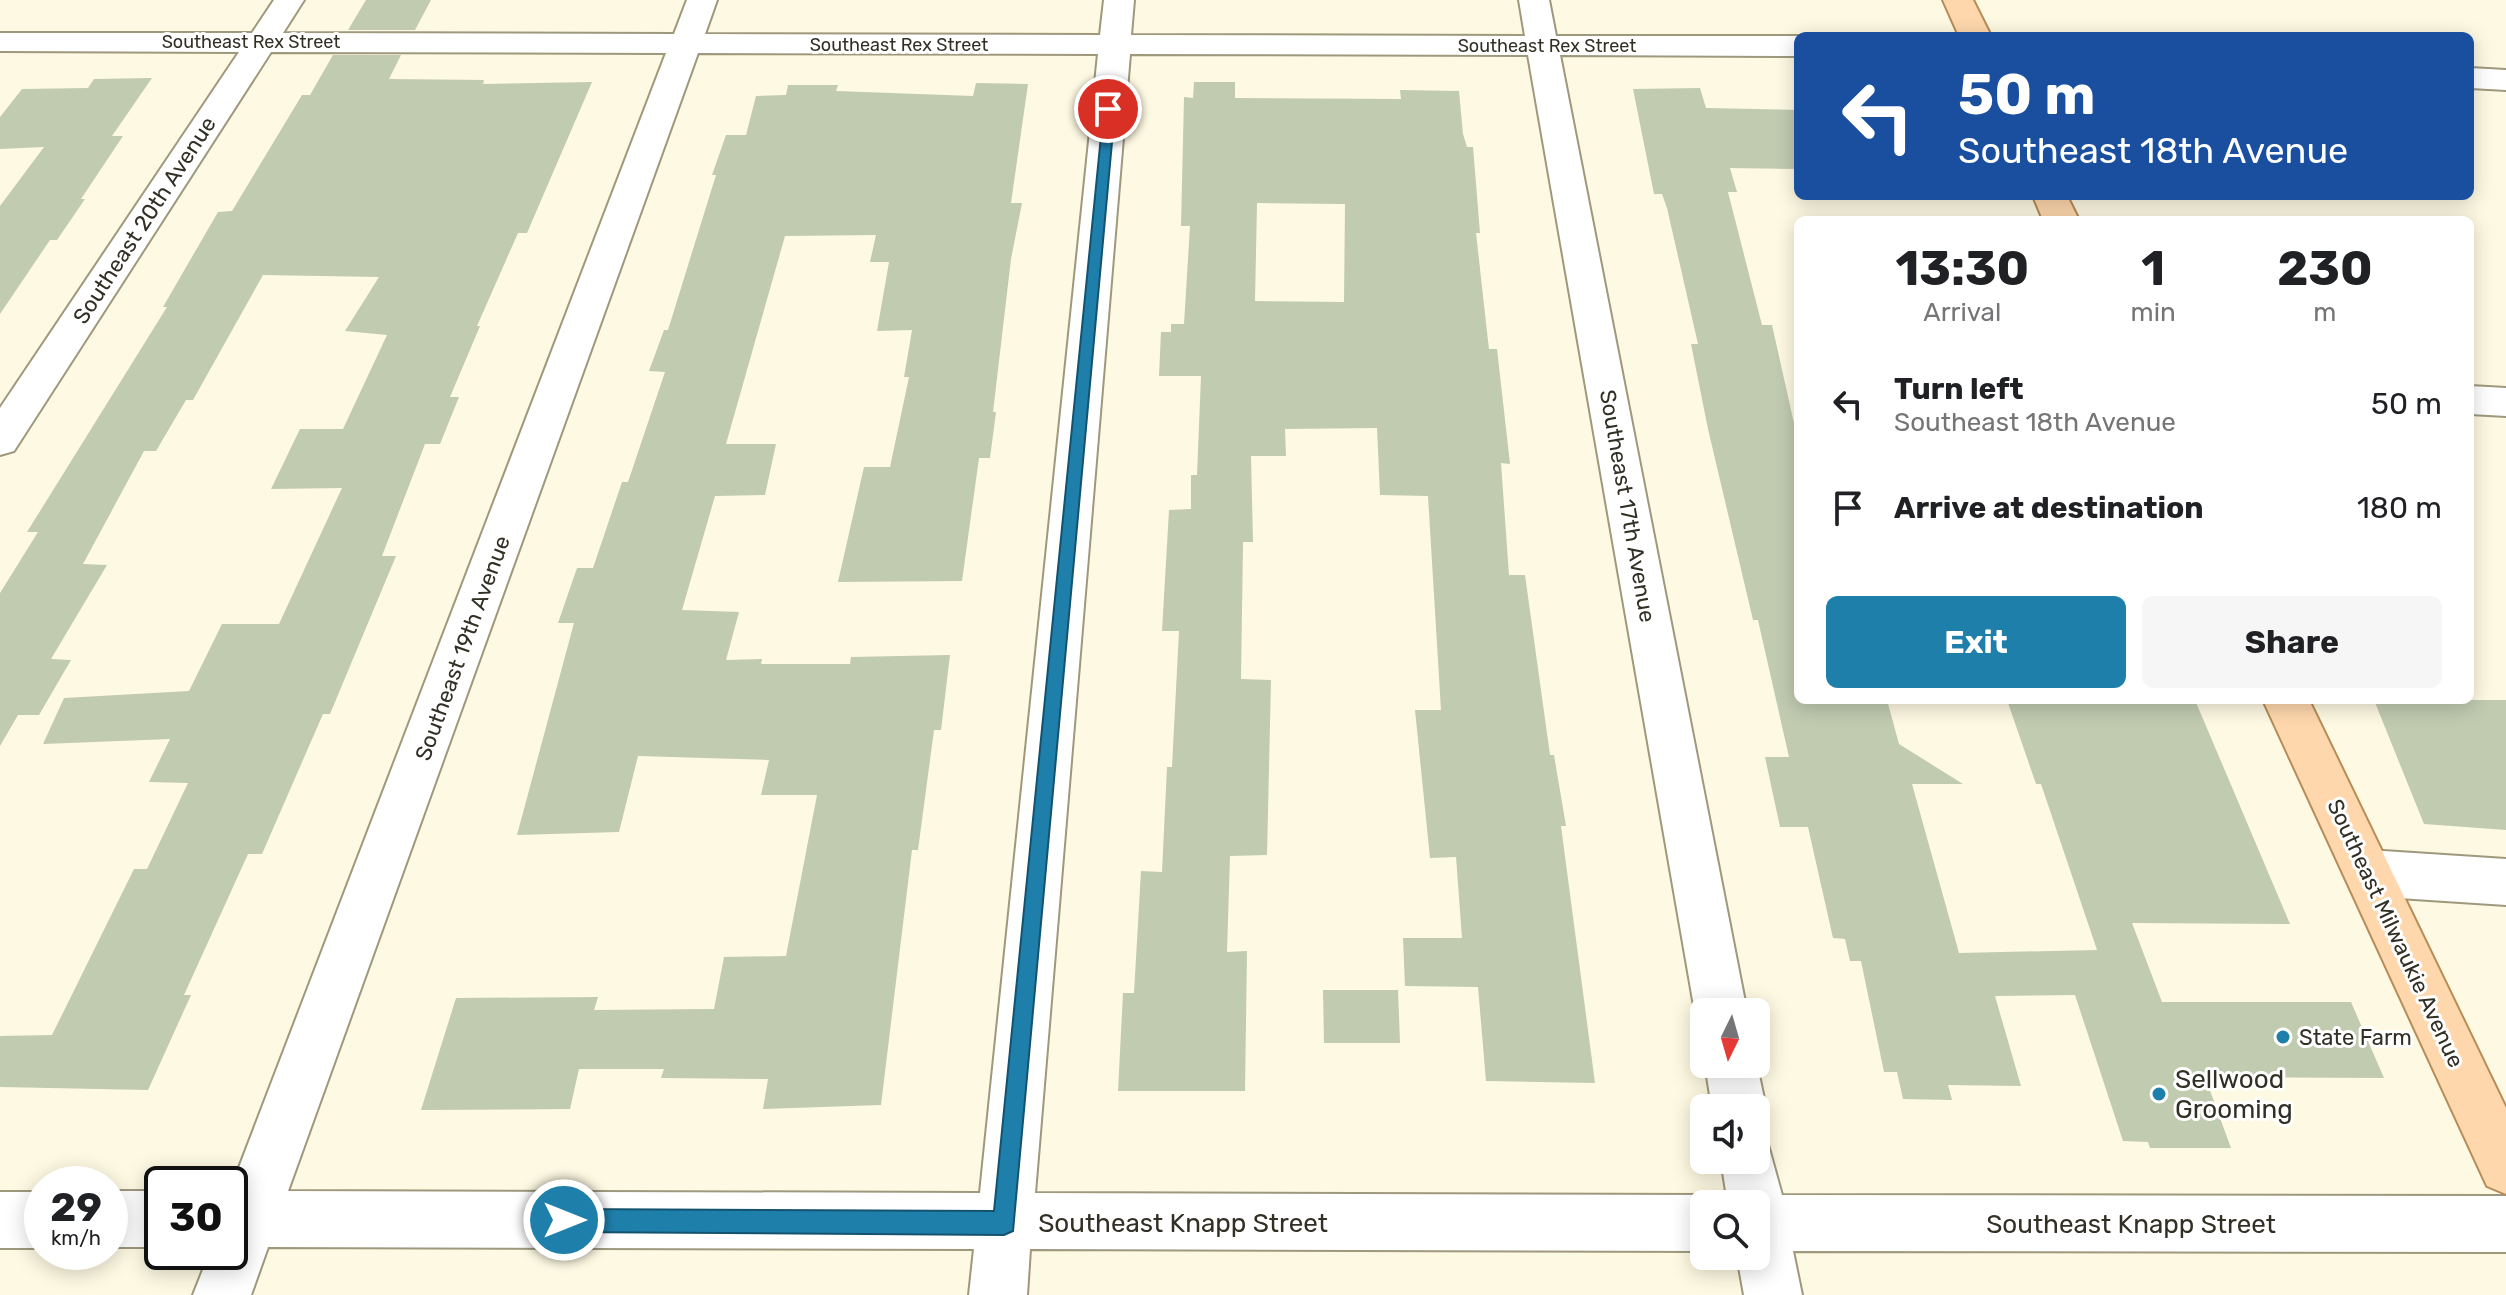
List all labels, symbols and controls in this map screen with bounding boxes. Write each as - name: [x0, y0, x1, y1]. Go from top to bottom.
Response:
- street label: Southeast Rex Street: [162, 31, 340, 53]
- street label: Southeast Rex Street: [810, 34, 988, 56]
- street label: Southeast Rex Street: [1458, 35, 1636, 57]
- text: 50 m: [1958, 62, 2095, 128]
- icon: left: [1826, 64, 1930, 168]
- pin: [1074, 75, 1142, 143]
- icon: arrive: [1086, 87, 1130, 131]
- street label: Southeast 20th Avenue: [67, 111, 222, 329]
- text: Southeast 18th Avenue: [1958, 129, 2348, 172]
- text: 13:30: [1895, 240, 2029, 297]
- text: 1: [2141, 240, 2165, 297]
- text: 230: [2277, 240, 2373, 297]
- text: Arrival: [1923, 297, 2001, 328]
- text: min: [2131, 297, 2176, 328]
- text: m: [2313, 297, 2336, 328]
- text: Turn left: [1894, 371, 2024, 407]
- icon: left: [1826, 382, 1870, 426]
- text: 50 m: [2371, 386, 2442, 422]
- street label: Southeast 17th Avenue: [1594, 388, 1661, 625]
- text: Southeast 18th Avenue: [1894, 407, 2176, 438]
- icon: arrive: [1826, 486, 1870, 530]
- text: Arrive at destination: [1894, 490, 2204, 526]
- text: 180 m: [2357, 490, 2442, 526]
- street label: Southeast 19th Avenue: [409, 532, 516, 764]
- button: Exit: [1826, 596, 2126, 688]
- button: Share: [2142, 596, 2442, 688]
- street label: Southeast Milwaukie Avenue: [2321, 795, 2470, 1072]
- north arrow: [1690, 998, 1770, 1078]
- map controls: [1690, 998, 1770, 1270]
- place label: State Farm: [2299, 1024, 2412, 1051]
- marker: State Farm: [2274, 1028, 2292, 1046]
- place label: Sellwood Grooming: [2175, 1064, 2293, 1125]
- marker: Sellwood Grooming: [2150, 1085, 2168, 1103]
- button: sound: [1690, 1094, 1770, 1174]
- speed limit sign: 30: [144, 1166, 248, 1270]
- position arrow: [522, 1178, 606, 1262]
- text: 29: [50, 1184, 102, 1231]
- button: search: [1690, 1190, 1770, 1270]
- street label: Southeast Knapp Street: [1038, 1208, 1328, 1239]
- street label: Southeast Knapp Street: [1986, 1209, 2276, 1240]
- text: km/h: [51, 1226, 101, 1250]

